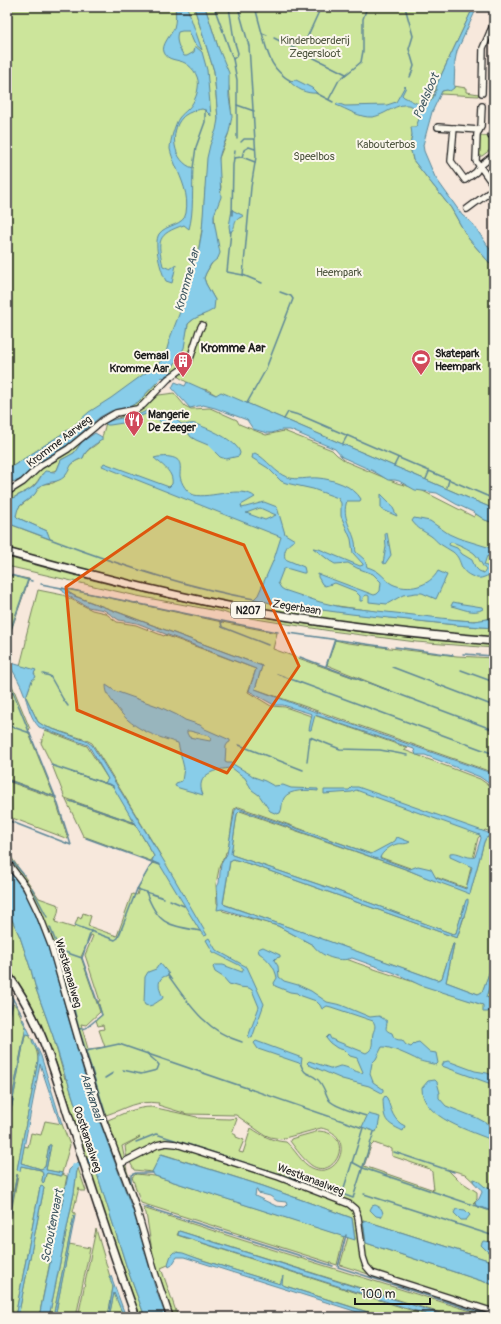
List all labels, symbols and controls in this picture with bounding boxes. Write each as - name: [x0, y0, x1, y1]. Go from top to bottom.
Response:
- park label: Kinderboerderij Zegersloot: [280, 34, 350, 60]
- water label: Poelsloot: [410, 70, 443, 121]
- park label: Kabouterbos: [357, 138, 415, 151]
- park label: Speelbos: [293, 150, 335, 163]
- water label: Kromme Aar: [172, 245, 204, 313]
- park label: Heempark: [316, 266, 362, 279]
- district label: Kromme Aar: [201, 341, 266, 356]
- place label: Skatepark Heempark: [435, 347, 481, 373]
- sports icon: Skatepark Heempark: [410, 348, 432, 376]
- place label: Gemaal Kromme Aar: [110, 349, 170, 375]
- building icon: Gemaal Kromme Aar: [172, 350, 194, 378]
- place label: Mangerie De Zeeger: [148, 408, 197, 434]
- restaurant icon: Mangerie De Zeeger: [123, 409, 145, 437]
- street label: Kromme Aarweg: [24, 413, 95, 470]
- street label: Zegerbaan: [272, 597, 322, 618]
- road number: N207: [231, 602, 265, 618]
- street label: Westkanaalweg: [52, 937, 85, 1009]
- water label: Aarkanaal: [77, 1072, 107, 1124]
- street label: Oostkanaalweg: [71, 1104, 105, 1174]
- street label: Westkanaalweg: [275, 1161, 347, 1198]
- water label: Schoutenvaart: [38, 1187, 67, 1264]
- scale bar: [355, 1280, 430, 1306]
- text: 100 m: [361, 1287, 396, 1302]

